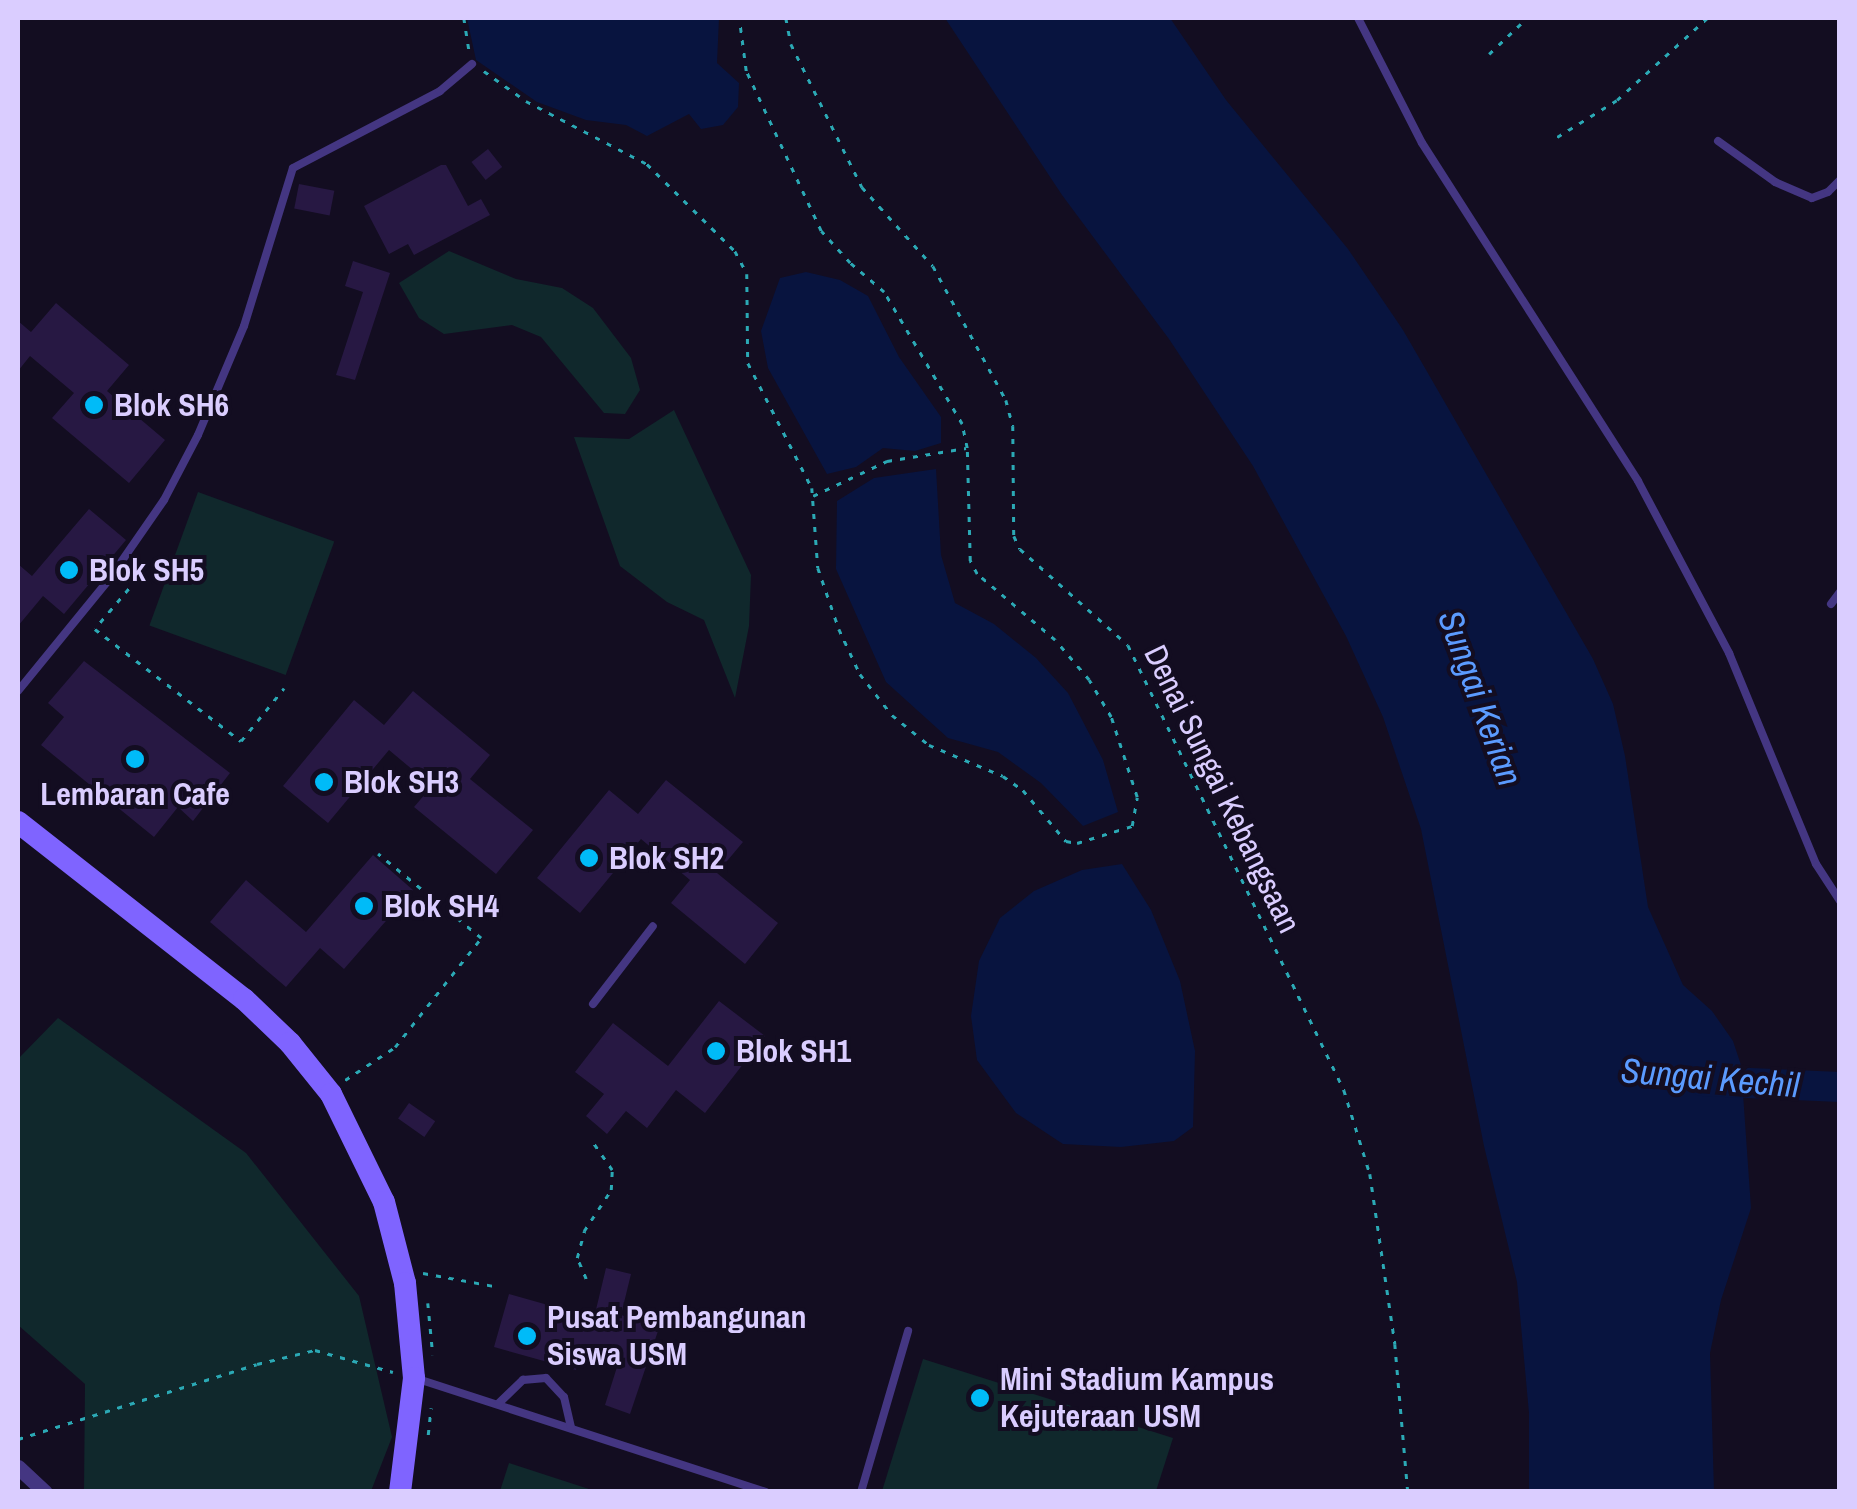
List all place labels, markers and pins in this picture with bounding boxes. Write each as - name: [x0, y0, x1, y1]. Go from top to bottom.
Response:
- place label: Blok SH6: [114, 386, 229, 424]
- marker: Blok SH6: [83, 394, 105, 416]
- place label: Blok SH5: [89, 551, 204, 589]
- marker: Blok SH5: [58, 559, 80, 581]
- marker: Lembaran Cafe: [124, 748, 146, 770]
- place label: Blok SH3: [344, 763, 459, 801]
- marker: Blok SH3: [313, 771, 335, 793]
- place label: Lembaran Cafe: [40, 775, 230, 813]
- place label: Blok SH2: [609, 839, 724, 877]
- marker: Blok SH2: [578, 847, 600, 869]
- place label: Blok SH4: [384, 887, 499, 925]
- marker: Blok SH4: [353, 895, 375, 917]
- place label: Blok SH1: [736, 1032, 851, 1070]
- marker: Blok SH1: [705, 1040, 727, 1062]
- place label: Pusat Pembangunan Siswa USM: [547, 1299, 807, 1374]
- marker: Pusat Pembangunan Siswa USM: [516, 1325, 538, 1347]
- place label: Mini Stadium Kampus Kejuteraan USM: [1000, 1361, 1274, 1436]
- marker: Mini Stadium Kampus Kejuteraan USM: [969, 1387, 991, 1409]

